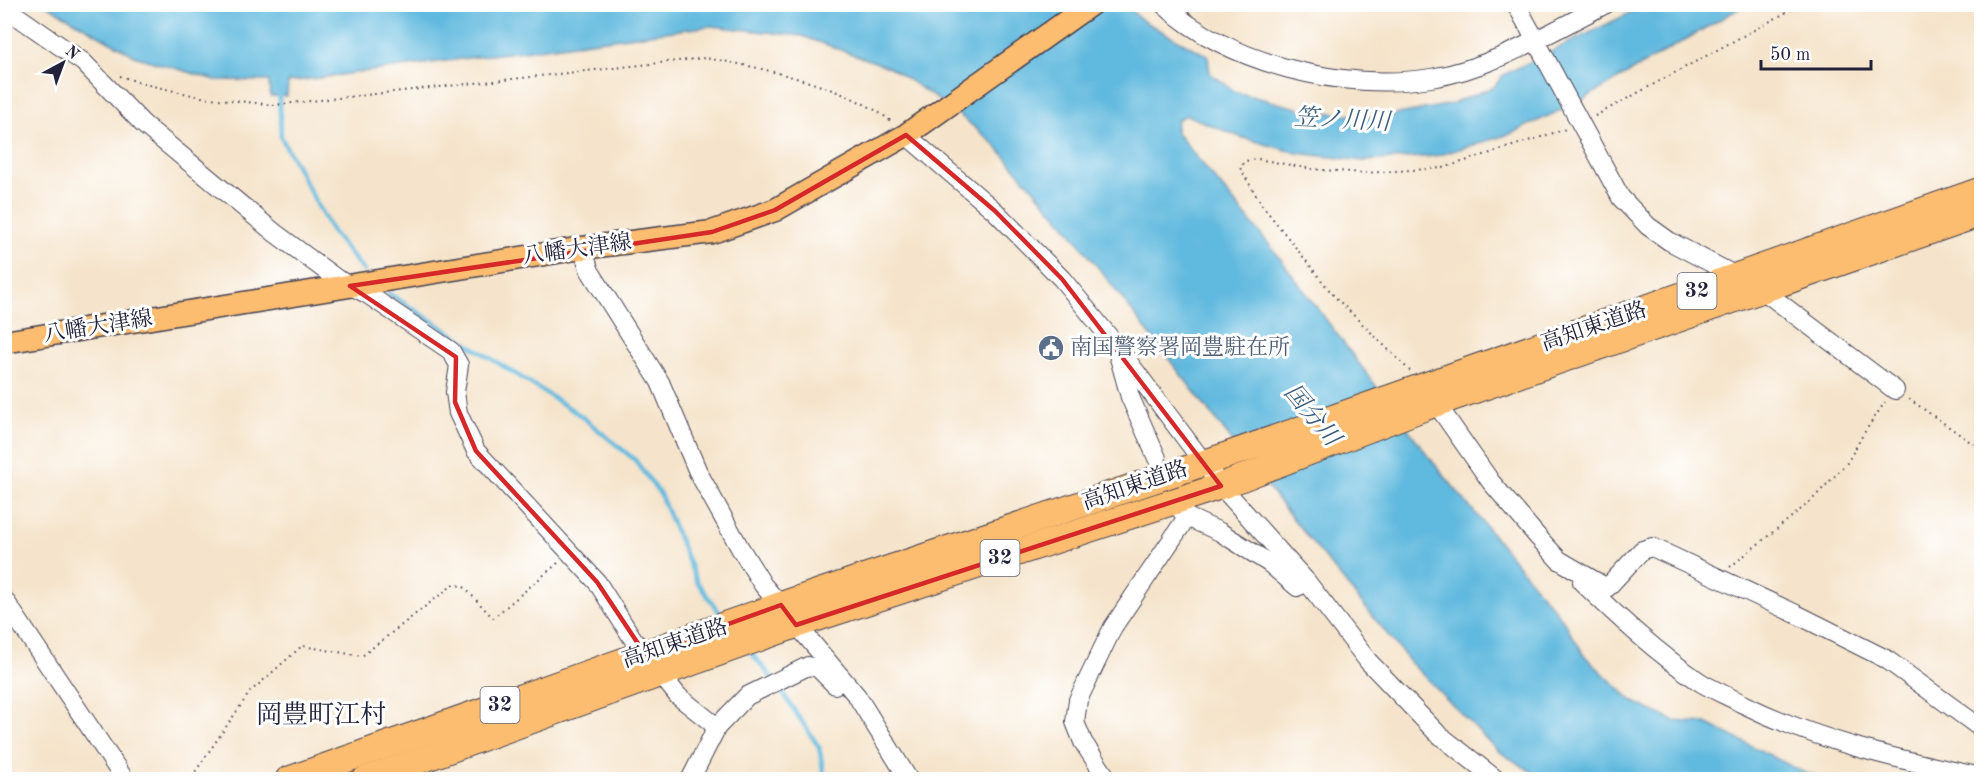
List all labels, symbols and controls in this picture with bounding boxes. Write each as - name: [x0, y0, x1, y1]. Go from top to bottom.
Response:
- north arrow: [33, 33, 93, 93]
- scale bar: [1761, 33, 1870, 71]
- text: N: [62, 43, 82, 64]
- text: 50 m: [1770, 46, 1810, 64]
- water label: 笠ノ川川: [1293, 104, 1394, 136]
- street label: 八幡大津線: [521, 229, 633, 269]
- road number: 32: [1678, 273, 1716, 309]
- street label: 高知東道路: [1538, 297, 1650, 355]
- street label: 八幡大津線: [42, 306, 154, 346]
- public building icon: 南国警察署岡豊駐在所: [1036, 333, 1066, 363]
- place label: 南国警察署岡豊駐在所: [1070, 335, 1290, 359]
- water label: 国分川: [1279, 379, 1348, 454]
- street label: 高知東道路: [1079, 456, 1191, 514]
- road number: 32: [980, 540, 1020, 576]
- street label: 高知東道路: [619, 614, 731, 672]
- road number: 32: [480, 687, 520, 723]
- district label: 岡豊町江村: [256, 701, 386, 729]

